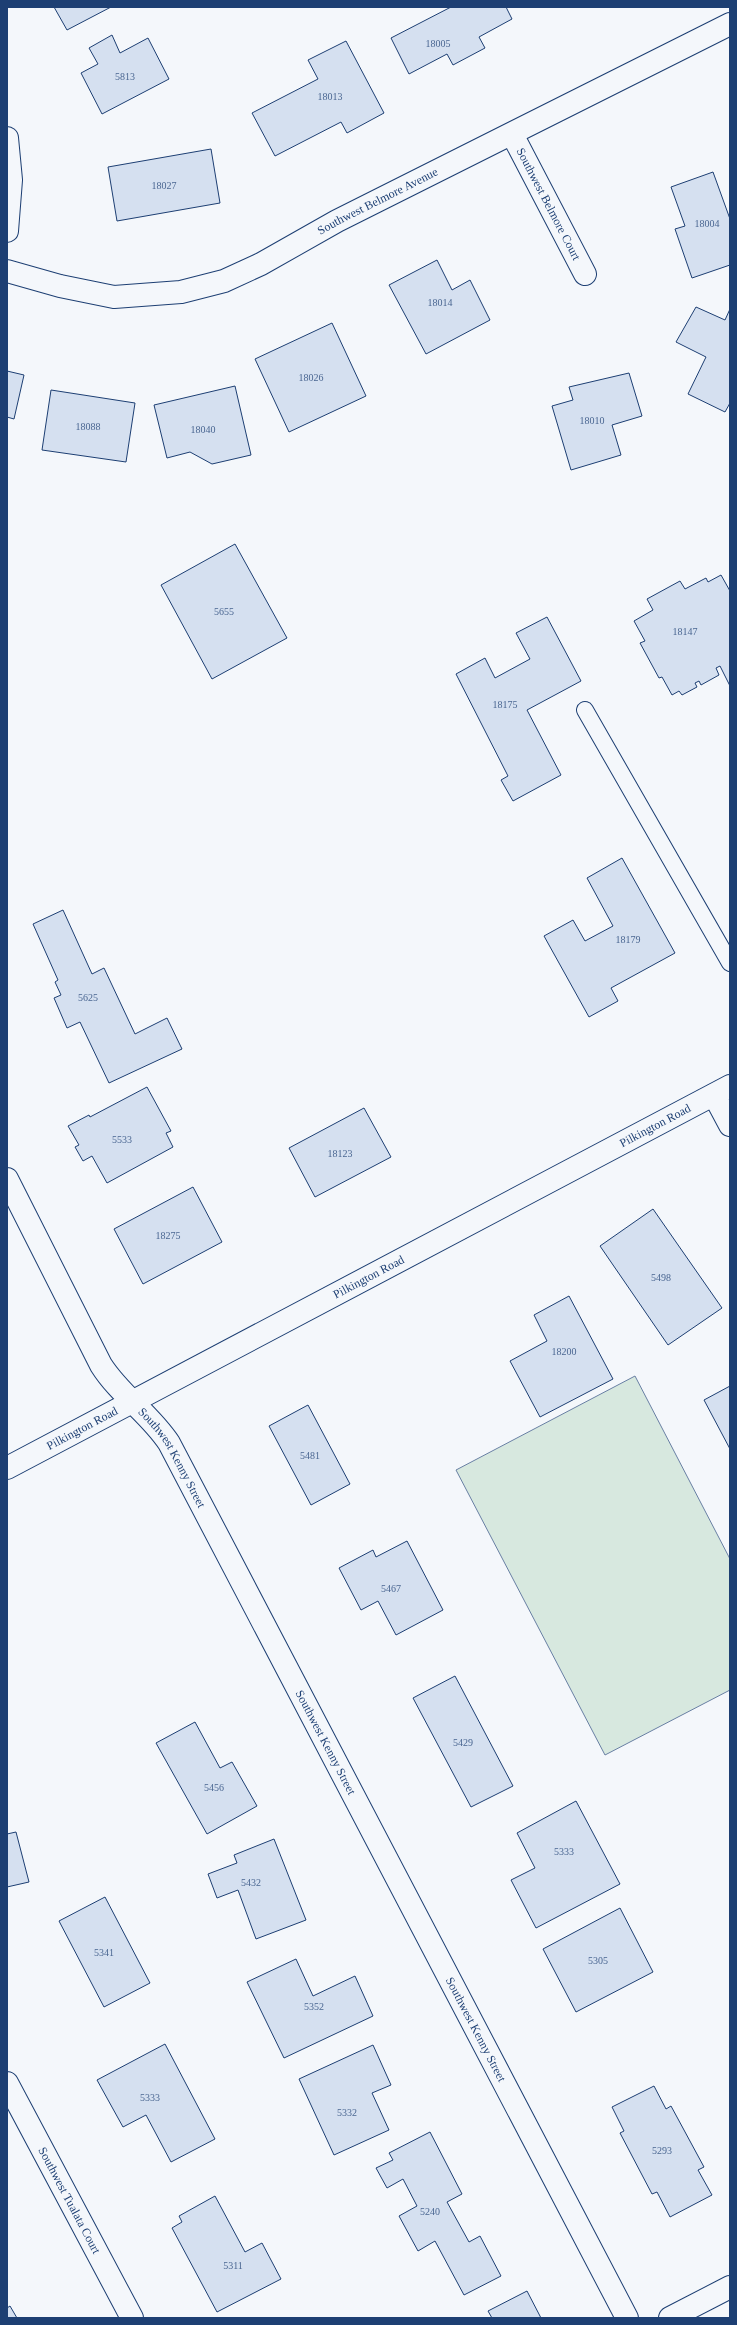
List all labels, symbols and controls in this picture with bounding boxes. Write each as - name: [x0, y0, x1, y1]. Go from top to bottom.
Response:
- house number: 18005: [426, 38, 451, 49]
- house number: 5813: [115, 71, 135, 82]
- house number: 18013: [318, 91, 343, 102]
- street label: Southwest Belmore Court: [513, 145, 584, 263]
- street label: Southwest Belmore Avenue: [315, 165, 440, 238]
- house number: 18027: [152, 180, 177, 191]
- house number: 18004: [695, 218, 720, 229]
- house number: 18014: [428, 297, 453, 308]
- house number: 18026: [299, 372, 324, 383]
- house number: 18010: [580, 415, 605, 426]
- house number: 18088: [76, 421, 101, 432]
- house number: 18040: [191, 424, 216, 435]
- house number: 5655: [214, 606, 234, 617]
- house number: 18147: [673, 626, 698, 637]
- house number: 18175: [493, 699, 518, 710]
- house number: 18179: [616, 934, 641, 945]
- house number: 5625: [78, 992, 98, 1003]
- street label: Pilkington Road: [617, 1101, 693, 1150]
- house number: 5533: [112, 1134, 132, 1145]
- house number: 18123: [328, 1148, 353, 1159]
- house number: 18275: [156, 1230, 181, 1241]
- street label: Pilkington Road: [331, 1252, 407, 1301]
- house number: 5498: [651, 1272, 671, 1283]
- house number: 18200: [552, 1346, 577, 1357]
- street label: Pilkington Road: [44, 1404, 120, 1453]
- street label: Southwest Kenny Street: [135, 1405, 209, 1511]
- house number: 5481: [300, 1450, 320, 1461]
- house number: 5467: [381, 1583, 401, 1594]
- street label: Southwest Kenny Street: [293, 1688, 359, 1798]
- house number: 5429: [453, 1737, 473, 1748]
- house number: 5456: [204, 1782, 224, 1793]
- house number: 5333: [554, 1846, 574, 1857]
- house number: 5432: [241, 1877, 261, 1888]
- house number: 5341: [94, 1947, 114, 1958]
- house number: 5305: [588, 1955, 608, 1966]
- street label: Southwest Kenny Street: [443, 1975, 509, 2085]
- house number: 5352: [304, 2001, 324, 2012]
- house number: 5333: [140, 2092, 160, 2103]
- house number: 5332: [337, 2107, 357, 2118]
- street label: Southwest Tualata Court: [35, 2145, 104, 2257]
- house number: 5293: [652, 2145, 672, 2156]
- house number: 5240: [420, 2206, 440, 2217]
- house number: 5311: [223, 2260, 243, 2271]

